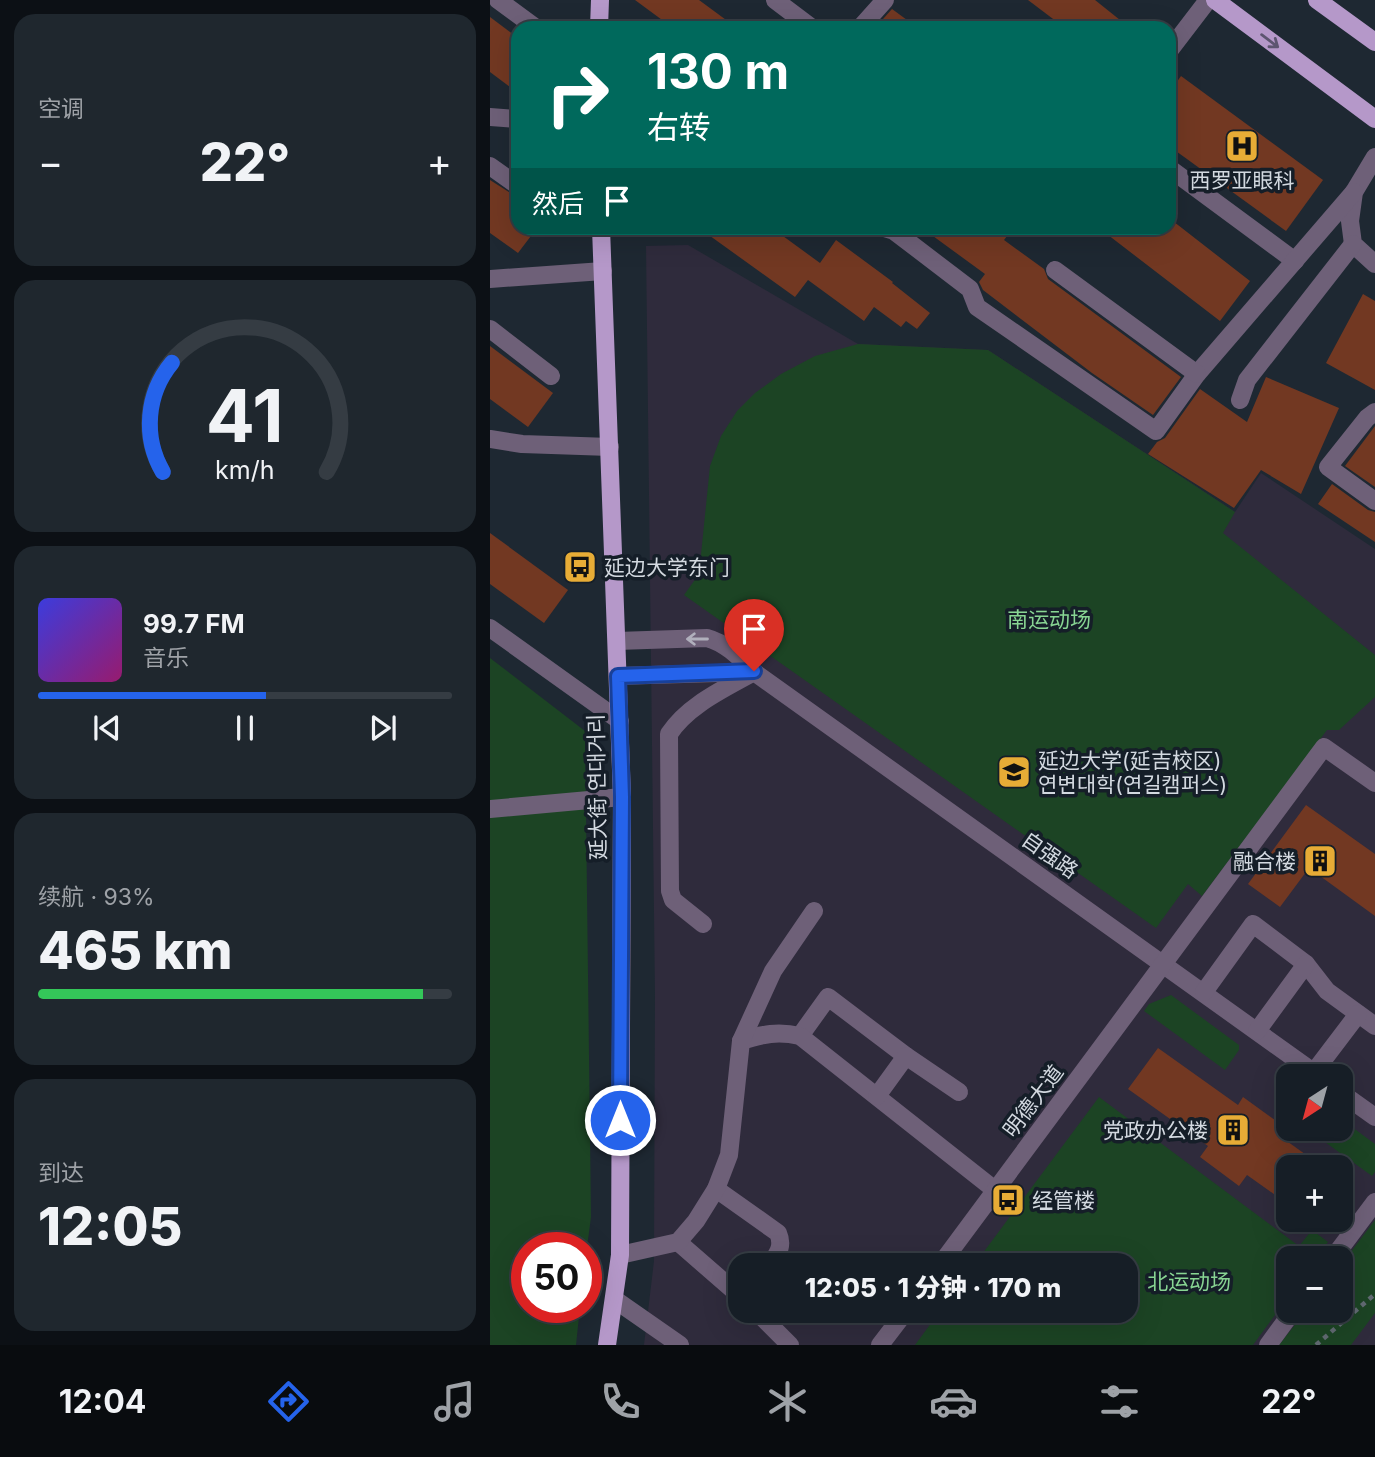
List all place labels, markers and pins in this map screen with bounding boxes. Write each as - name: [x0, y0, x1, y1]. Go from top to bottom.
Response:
- hospital icon: 西罗亚眼科: [1223, 127, 1261, 165]
- place label: 西罗亚眼科: [1190, 168, 1295, 193]
- bus stop icon: 延边大学东门: [561, 548, 599, 586]
- place label: 延边大学东门: [604, 555, 730, 580]
- pin: [724, 599, 784, 671]
- place label: 延边大学(延吉校区) 연변대학(연길캠퍼스): [1038, 748, 1227, 797]
- school or university icon: 延边大学(延吉校区) 연변대학(연길캠퍼스): [995, 753, 1033, 791]
- building icon: 融合楼: [1301, 842, 1339, 880]
- place label: 融合楼: [1233, 849, 1296, 874]
- building icon: 党政办公楼: [1214, 1111, 1252, 1149]
- place label: 党政办公楼: [1103, 1118, 1208, 1143]
- bus stop icon: 经管楼: [989, 1181, 1027, 1219]
- place label: 经管楼: [1032, 1188, 1095, 1213]

